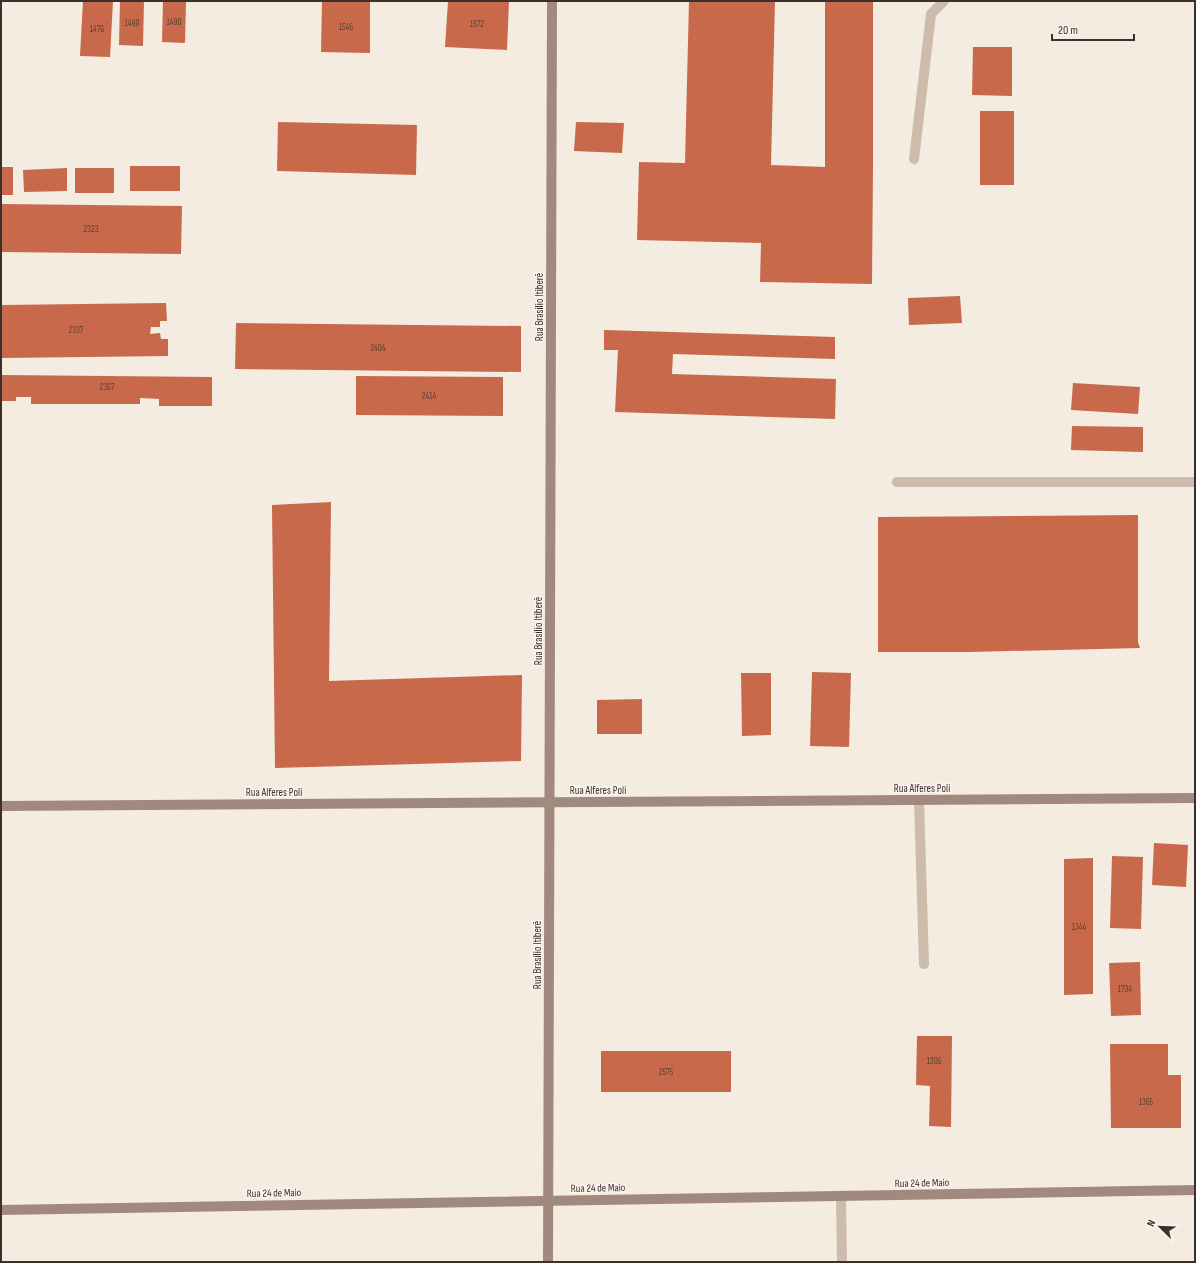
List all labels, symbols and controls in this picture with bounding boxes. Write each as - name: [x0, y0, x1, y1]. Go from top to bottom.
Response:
- scale bar: [1052, 16, 1134, 42]
- house number: 1490: [167, 17, 181, 28]
- house number: 1490: [125, 18, 139, 29]
- house number: 1572: [470, 19, 484, 30]
- house number: 1546: [339, 22, 353, 33]
- text: 20 m: [1058, 23, 1078, 38]
- house number: 1476: [90, 24, 104, 35]
- house number: 2323: [83, 224, 99, 235]
- street label: Rua Brasílio Itiberê: [533, 273, 546, 341]
- house number: 2337: [69, 325, 84, 336]
- house number: 2404: [370, 343, 386, 354]
- house number: 2367: [99, 382, 115, 393]
- house number: 2414: [422, 391, 436, 402]
- street label: Rua Brasílio Itiberê: [532, 597, 545, 665]
- street label: Rua Alferes Poli: [894, 782, 950, 795]
- street label: Rua Alferes Poli: [570, 784, 626, 797]
- street label: Rua Alferes Poli: [246, 786, 302, 799]
- street label: Rua Brasílio Itiberê: [531, 921, 544, 989]
- house number: 1344: [1072, 922, 1086, 933]
- house number: 1734: [1118, 984, 1132, 995]
- house number: 1305: [927, 1056, 942, 1067]
- house number: 2575: [659, 1067, 674, 1078]
- house number: 1365: [1139, 1097, 1154, 1108]
- street label: Rua 24 de Maio: [895, 1176, 950, 1190]
- street label: Rua 24 de Maio: [571, 1181, 626, 1195]
- street label: Rua 24 de Maio: [247, 1186, 302, 1200]
- north arrow: [1140, 1207, 1180, 1247]
- text: N: [1144, 1218, 1158, 1229]

